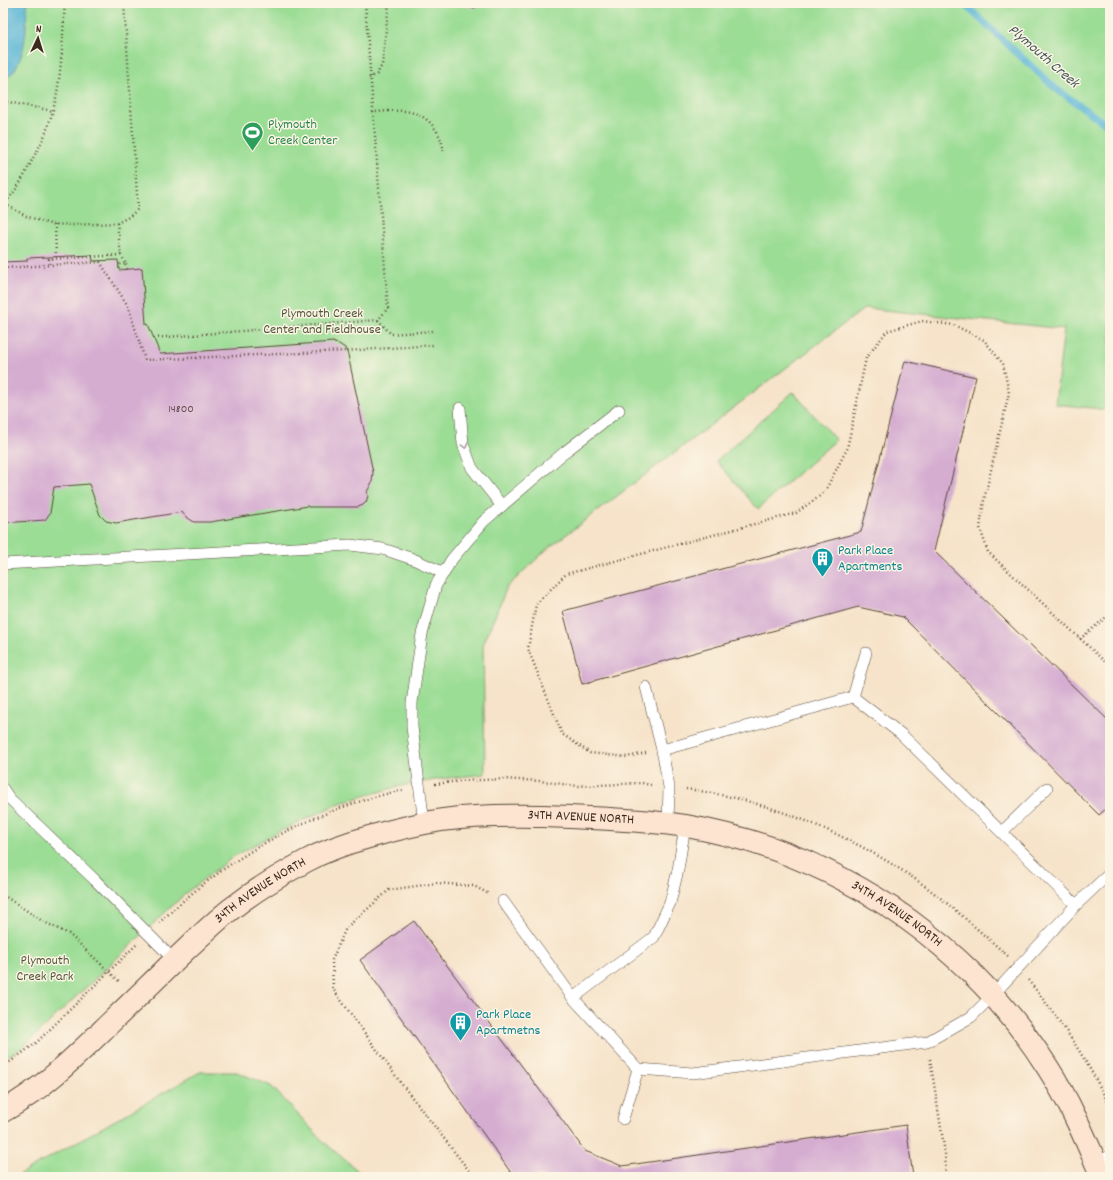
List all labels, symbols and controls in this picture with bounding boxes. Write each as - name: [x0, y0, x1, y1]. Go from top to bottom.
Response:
- north arrow: [18, 18, 58, 58]
- water label: Plymouth Creek: [1003, 20, 1085, 95]
- text: N: [35, 22, 42, 38]
- place label: Plymouth Creek Center: [268, 115, 338, 151]
- sports icon: Plymouth Creek Center: [239, 120, 265, 153]
- park label: Plymouth Creek Center and Fieldhouse: [263, 304, 381, 340]
- house number: 14800: [168, 401, 194, 418]
- one-way arrow: [460, 443, 468, 450]
- place label: Park Place Apartments: [838, 541, 902, 577]
- building icon: Park Place Apartments: [810, 546, 836, 579]
- street label: 34TH AVENUE NORTH: [527, 806, 635, 830]
- street label: 34TH AVENUE NORTH: [210, 853, 310, 928]
- street label: 34TH AVENUE NORTH: [848, 876, 947, 952]
- park label: Plymouth Creek Park: [16, 951, 74, 987]
- place label: Park Place Apartmetns: [476, 1005, 540, 1041]
- building icon: Park Place Apartmetns: [448, 1010, 474, 1043]

